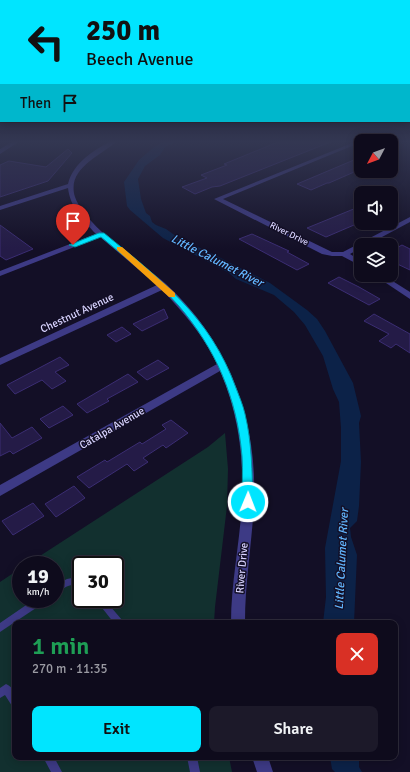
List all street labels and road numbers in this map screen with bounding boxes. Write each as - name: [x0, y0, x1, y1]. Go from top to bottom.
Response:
- street label: River Drive: [268, 220, 311, 248]
- street label: Chestnut Avenue: [38, 290, 116, 336]
- street label: Catalpa Avenue: [77, 404, 147, 452]
- street label: River Drive: [233, 542, 251, 594]

